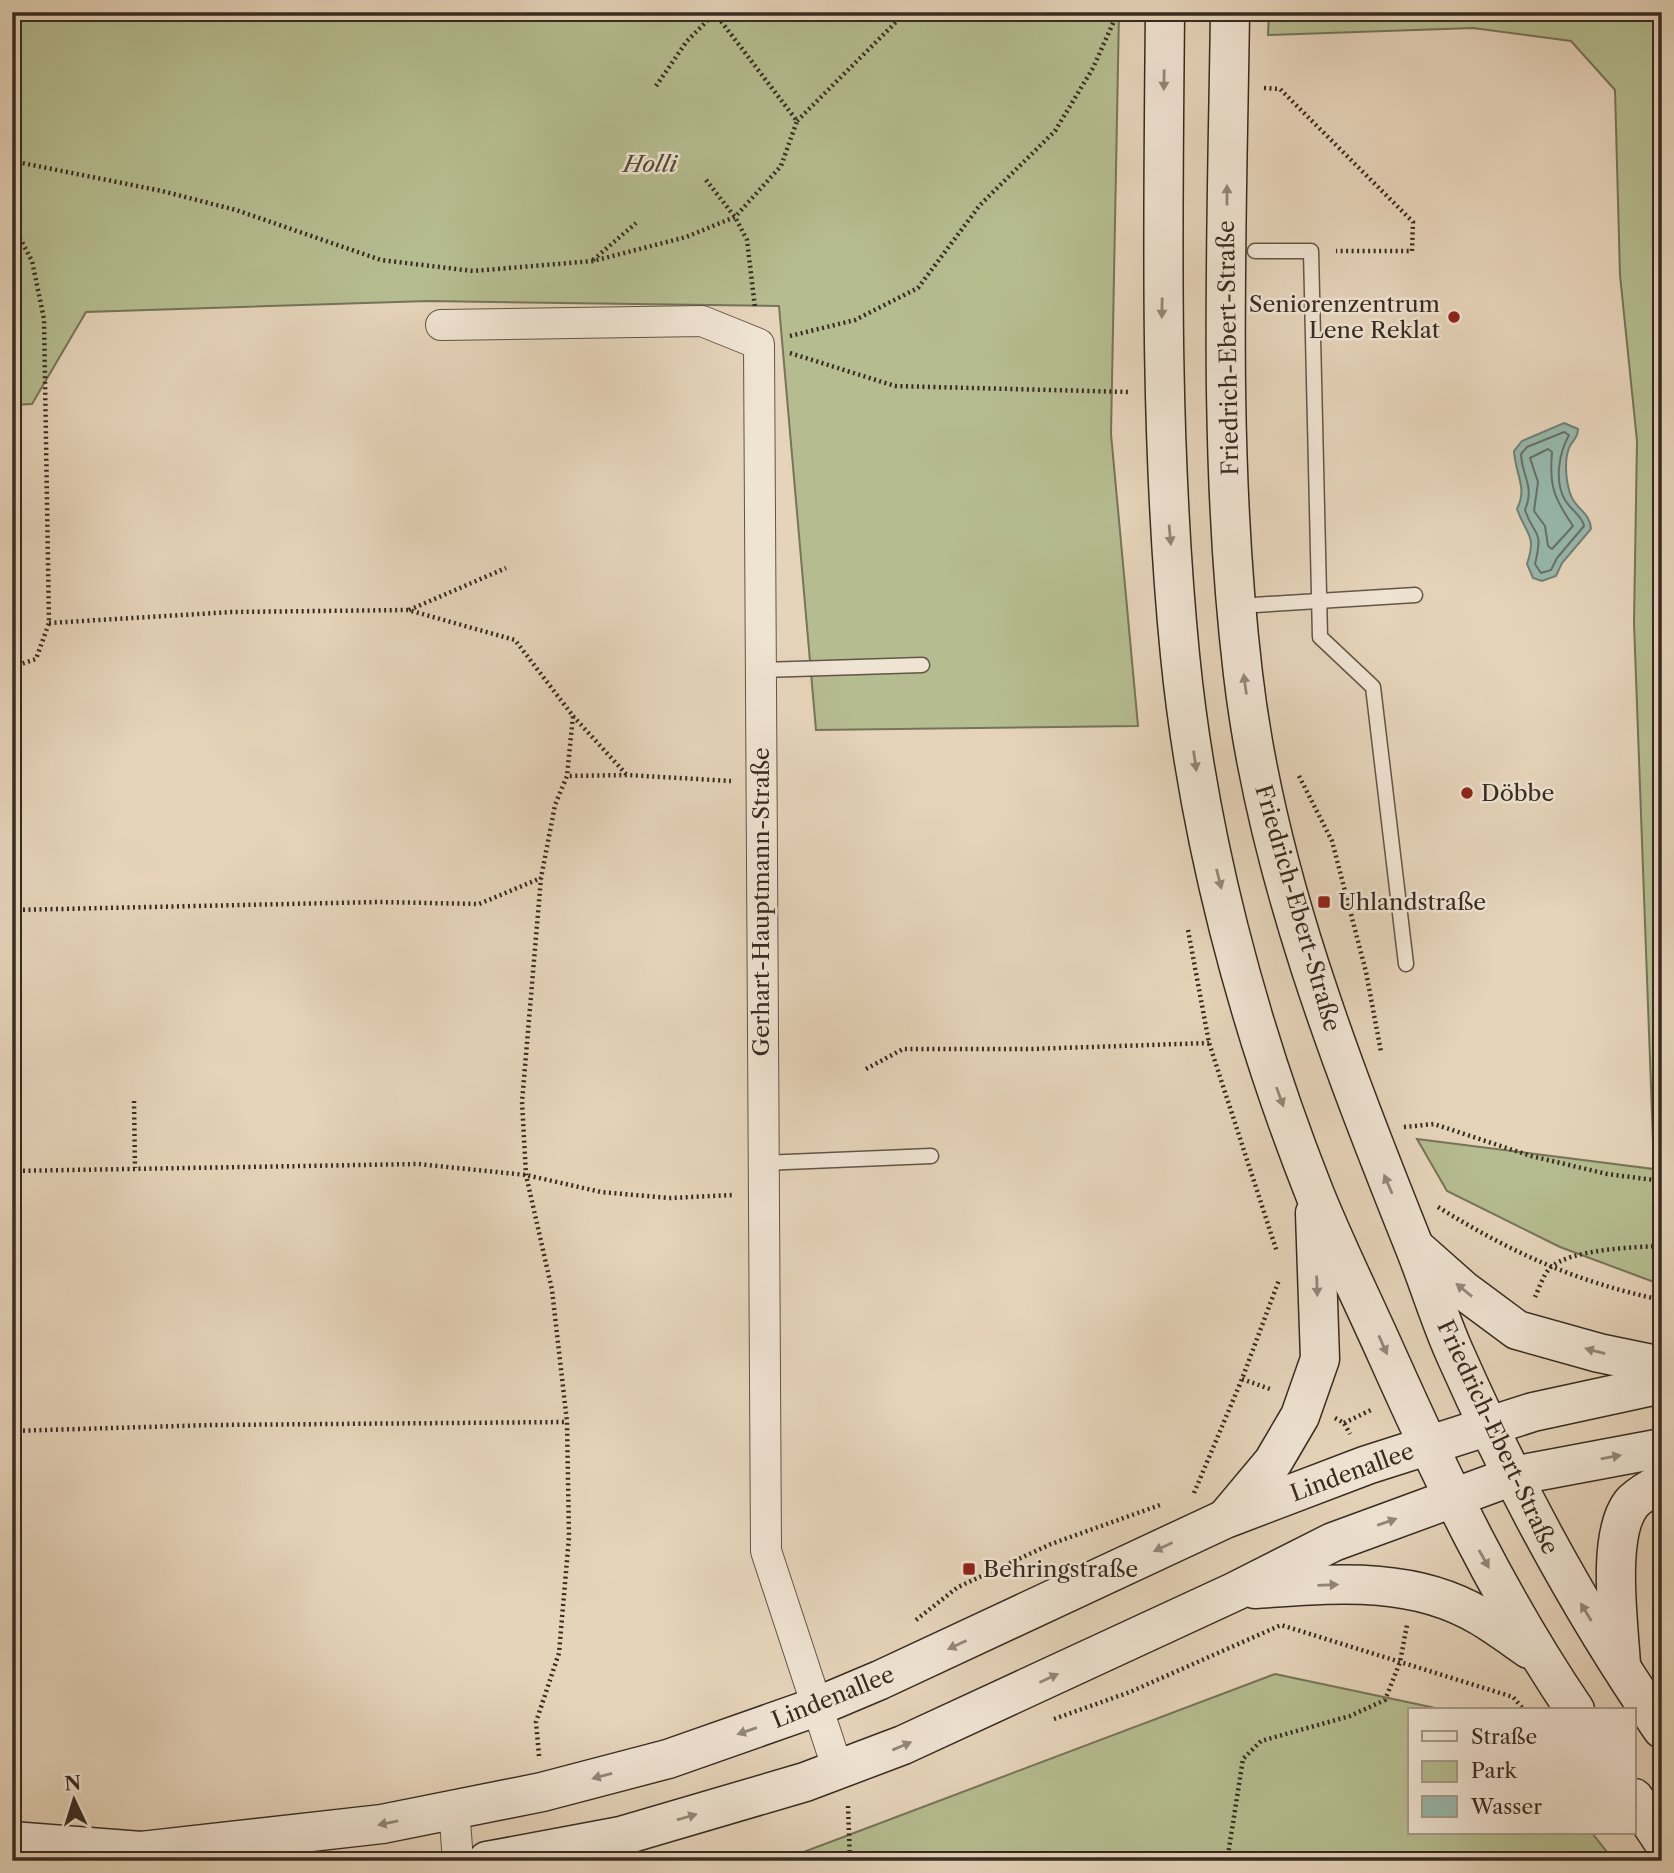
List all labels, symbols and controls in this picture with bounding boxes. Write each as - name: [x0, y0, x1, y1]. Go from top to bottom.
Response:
- one-way arrow: [1159, 70, 1170, 92]
- park label: Holli: [621, 150, 679, 178]
- one-way arrow: [1221, 184, 1233, 206]
- street label: Friedrich-Ebert-Straße: [1212, 220, 1244, 476]
- place label: Seniorenzentrum Lene Reklat: [1249, 290, 1440, 344]
- one-way arrow: [1156, 297, 1168, 319]
- marker: Seniorenzentrum Lene Reklat: [1446, 309, 1462, 325]
- one-way arrow: [1165, 524, 1176, 546]
- one-way arrow: [1239, 673, 1250, 695]
- street label: Gerhart-Hauptmann-Straße: [747, 747, 775, 1057]
- one-way arrow: [1190, 750, 1201, 772]
- place label: Döbbe: [1481, 779, 1554, 807]
- street label: Friedrich-Ebert-Straße: [1249, 781, 1347, 1035]
- marker: Döbbe: [1459, 785, 1475, 801]
- one-way arrow: [1214, 868, 1225, 890]
- place label: Uhlandstraße: [1338, 888, 1486, 916]
- marker: Uhlandstraße: [1316, 894, 1332, 910]
- one-way arrow: [1275, 1087, 1286, 1108]
- one-way arrow: [1383, 1173, 1394, 1194]
- one-way arrow: [1312, 1275, 1323, 1297]
- one-way arrow: [1456, 1283, 1474, 1298]
- street label: Friedrich-Ebert-Straße: [1431, 1315, 1565, 1559]
- one-way arrow: [1377, 1335, 1389, 1355]
- one-way arrow: [1584, 1345, 1606, 1356]
- street label: Lindenallee: [1286, 1437, 1418, 1507]
- one-way arrow: [1600, 1451, 1622, 1462]
- one-way arrow: [1377, 1516, 1398, 1527]
- one-way arrow: [1153, 1542, 1173, 1553]
- one-way arrow: [1478, 1549, 1490, 1568]
- place label: Behringstraße: [983, 1555, 1138, 1583]
- marker: Behringstraße: [961, 1561, 977, 1577]
- one-way arrow: [1318, 1579, 1340, 1590]
- one-way arrow: [1580, 1602, 1593, 1621]
- one-way arrow: [947, 1639, 968, 1650]
- street label: Lindenallee: [768, 1660, 898, 1734]
- one-way arrow: [1039, 1672, 1059, 1684]
- legend: [1408, 1708, 1636, 1834]
- text: Straße: [1471, 1724, 1537, 1749]
- one-way arrow: [737, 1726, 758, 1737]
- one-way arrow: [891, 1740, 912, 1751]
- text: Park: [1471, 1758, 1517, 1783]
- north arrow: [38, 1764, 108, 1834]
- text: N: [64, 1771, 82, 1796]
- one-way arrow: [591, 1771, 613, 1782]
- text: Wasser: [1470, 1794, 1542, 1819]
- one-way arrow: [677, 1811, 698, 1821]
- one-way arrow: [377, 1817, 399, 1828]

